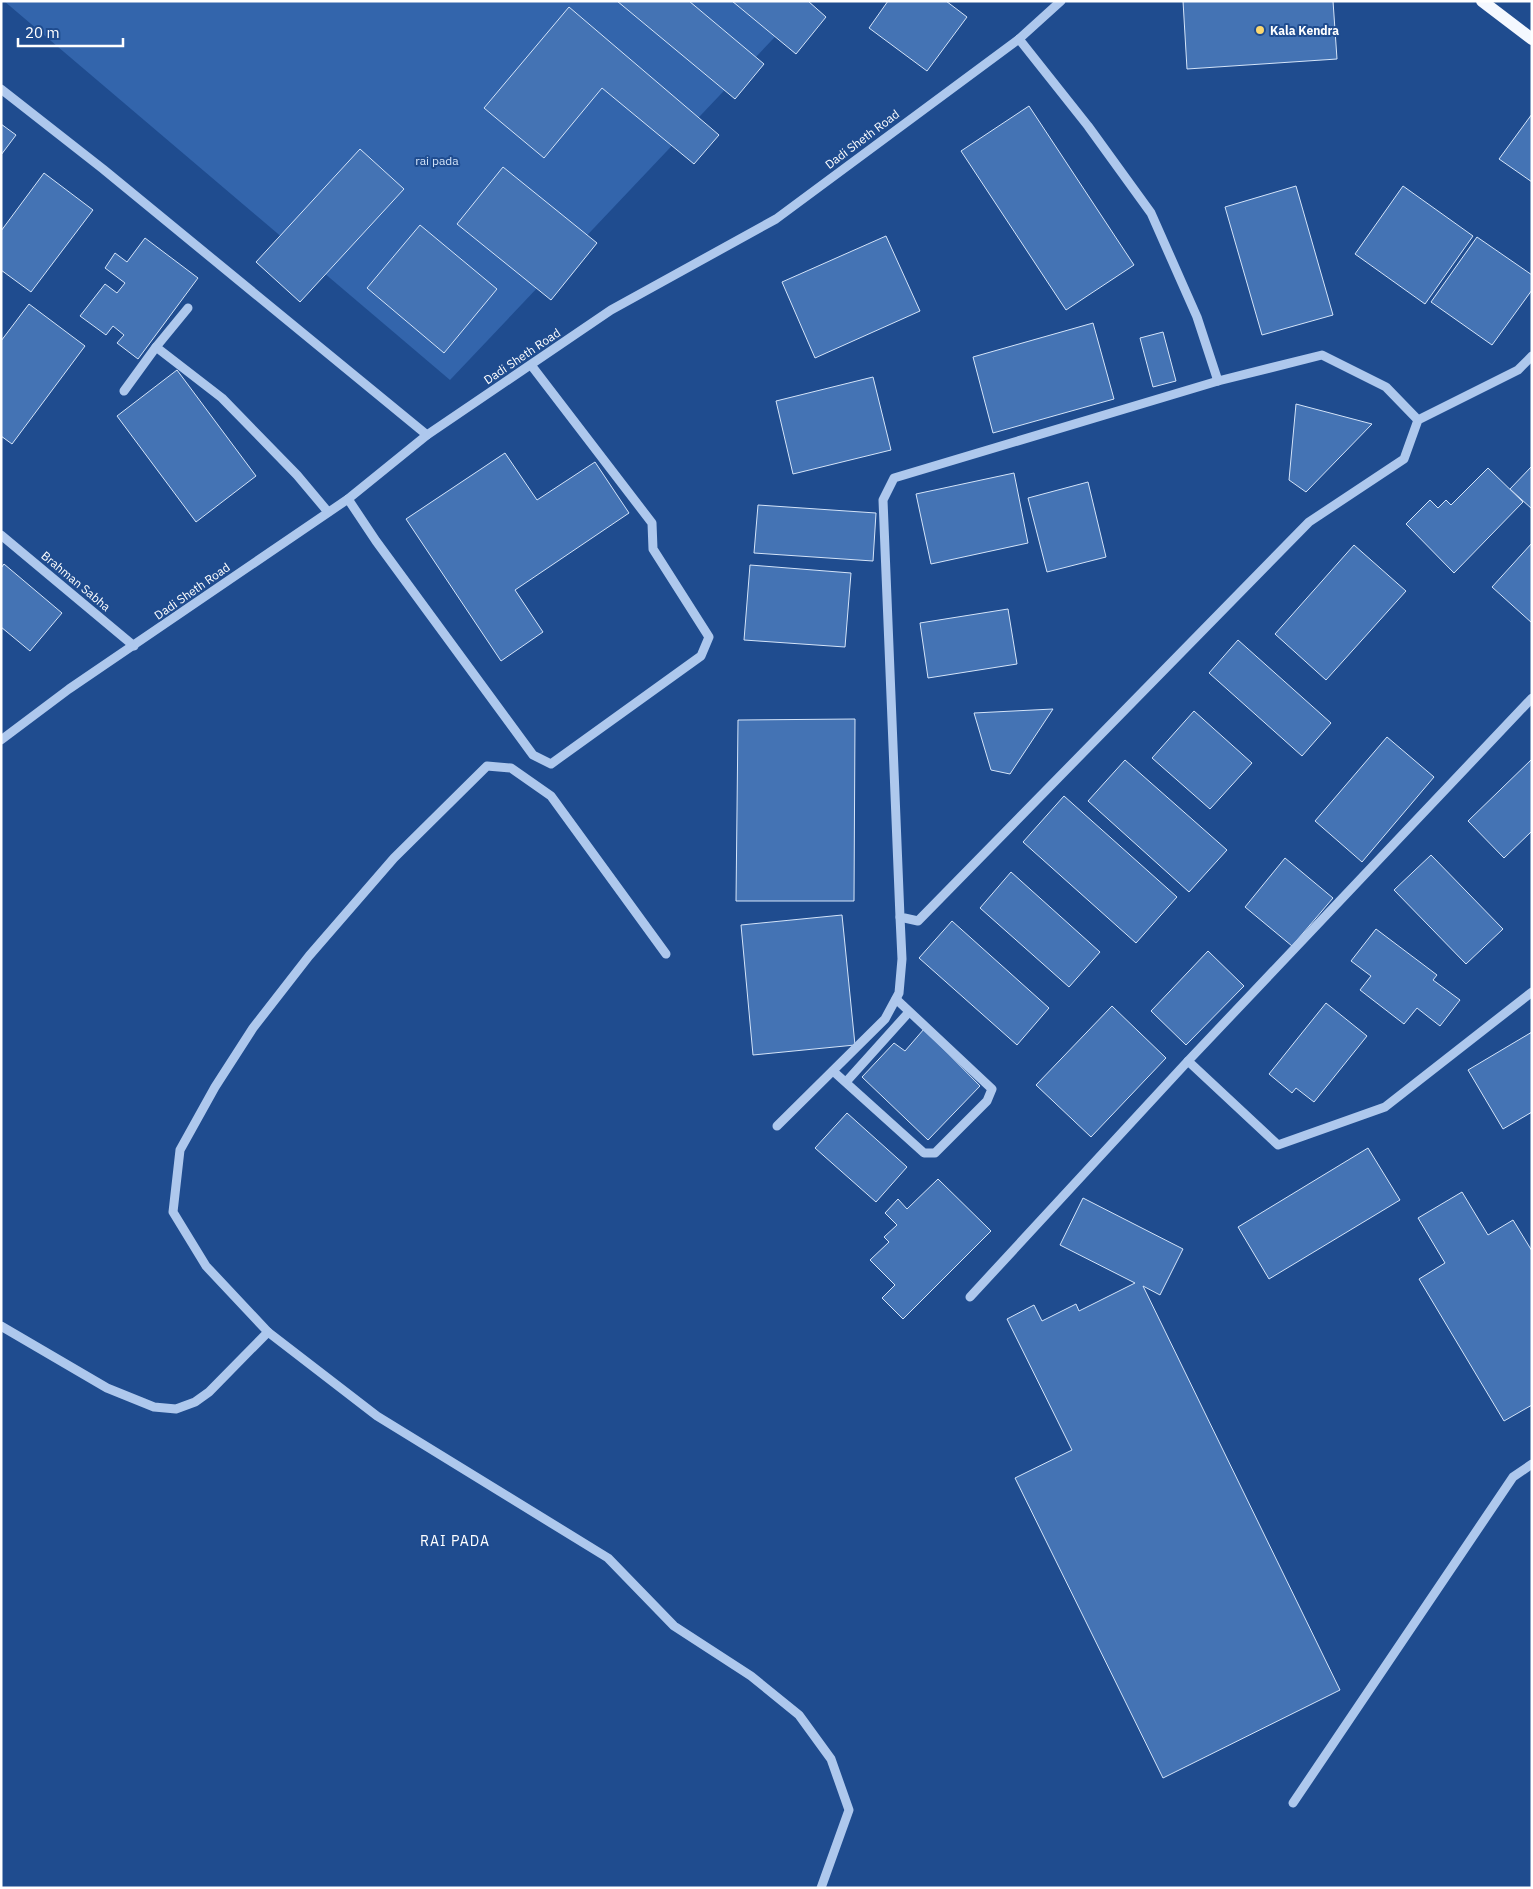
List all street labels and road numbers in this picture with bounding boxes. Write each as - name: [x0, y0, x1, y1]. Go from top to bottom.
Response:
- street label: Dadi Sheth Road: [822, 106, 902, 172]
- street label: Dadi Sheth Road: [481, 325, 563, 387]
- street label: Brahman Sabha: [38, 548, 114, 615]
- street label: Dadi Sheth Road: [151, 559, 233, 623]

